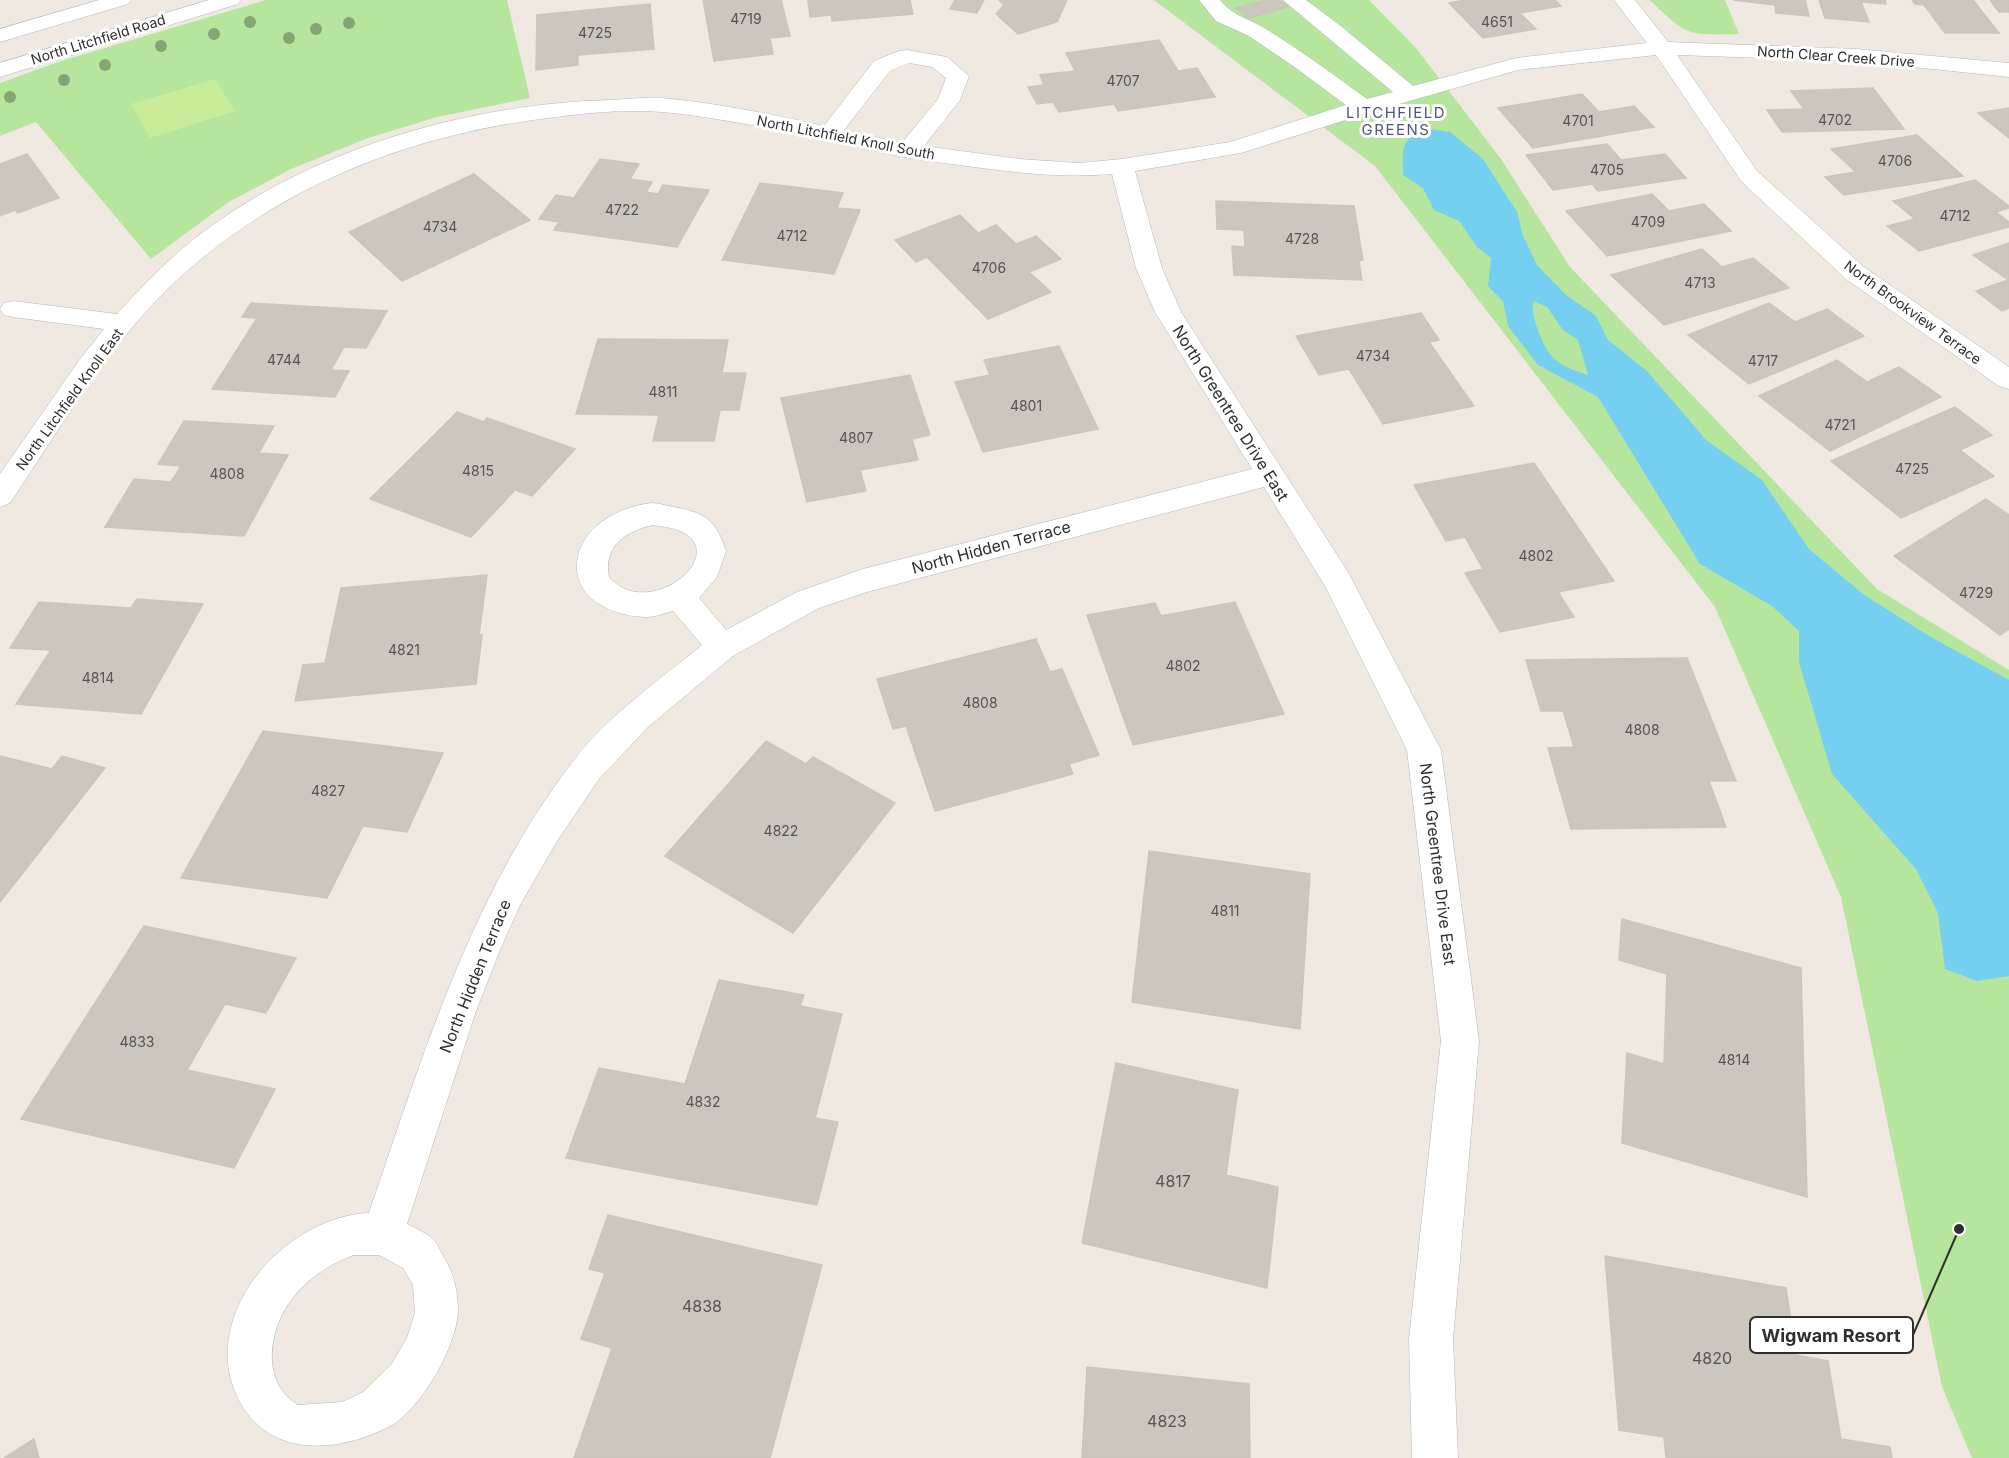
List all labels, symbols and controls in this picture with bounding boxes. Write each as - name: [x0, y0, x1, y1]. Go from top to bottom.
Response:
- street label: North Litchfield Road: [29, 10, 167, 68]
- house number: 4719: [730, 10, 762, 27]
- house number: 4651: [1481, 13, 1513, 30]
- house number: 4725: [578, 24, 612, 41]
- street label: North Clear Creek Drive: [1757, 42, 1915, 70]
- house number: 4707: [1106, 72, 1140, 89]
- district label: LITCHFIELD GREENS: [1346, 103, 1446, 139]
- street label: North Litchfield Knoll South: [755, 111, 937, 163]
- house number: 4702: [1818, 111, 1852, 128]
- house number: 4701: [1562, 112, 1594, 129]
- house number: 4706: [1878, 152, 1912, 169]
- house number: 4705: [1590, 161, 1624, 178]
- house number: 4722: [605, 201, 639, 218]
- house number: 4712: [1939, 207, 1971, 224]
- house number: 4709: [1631, 213, 1665, 230]
- house number: 4734: [423, 218, 457, 235]
- house number: 4712: [776, 227, 808, 244]
- house number: 4728: [1285, 230, 1319, 247]
- street label: North Brookview Terrace: [1841, 257, 1985, 367]
- house number: 4706: [972, 259, 1006, 276]
- house number: 4713: [1684, 274, 1716, 291]
- street label: North Greentree Drive East: [1169, 321, 1293, 505]
- street label: North Litchfield Knoll East: [12, 325, 126, 473]
- house number: 4734: [1356, 347, 1390, 364]
- house number: 4744: [267, 351, 301, 368]
- house number: 4717: [1748, 352, 1778, 369]
- house number: 4811: [648, 383, 678, 400]
- house number: 4801: [1010, 397, 1042, 414]
- house number: 4721: [1824, 416, 1856, 433]
- house number: 4807: [839, 429, 873, 446]
- house number: 4725: [1895, 460, 1929, 477]
- house number: 4815: [462, 462, 494, 479]
- house number: 4808: [209, 465, 245, 482]
- street label: North Hidden Terrace: [909, 516, 1073, 578]
- house number: 4802: [1518, 547, 1554, 564]
- house number: 4729: [1959, 584, 1993, 601]
- house number: 4821: [388, 641, 420, 658]
- house number: 4802: [1165, 657, 1201, 674]
- house number: 4814: [82, 669, 114, 686]
- house number: 4808: [962, 694, 998, 711]
- house number: 4808: [1624, 721, 1660, 738]
- street label: North Greentree Drive East: [1416, 762, 1460, 966]
- house number: 4827: [311, 782, 345, 799]
- house number: 4822: [764, 822, 798, 839]
- street label: North Hidden Terrace: [435, 896, 515, 1056]
- house number: 4811: [1210, 902, 1240, 919]
- house number: 4833: [120, 1033, 155, 1050]
- house number: 4814: [1718, 1051, 1750, 1068]
- house number: 4832: [686, 1093, 720, 1110]
- house number: 4817: [1155, 1171, 1191, 1191]
- house number: 4838: [682, 1296, 722, 1316]
- callout: Wigwam Resort: [1750, 1317, 1913, 1353]
- text: Wigwam Resort: [1761, 1325, 1901, 1346]
- house number: 4820: [1692, 1348, 1732, 1368]
- house number: 4823: [1147, 1411, 1187, 1431]

